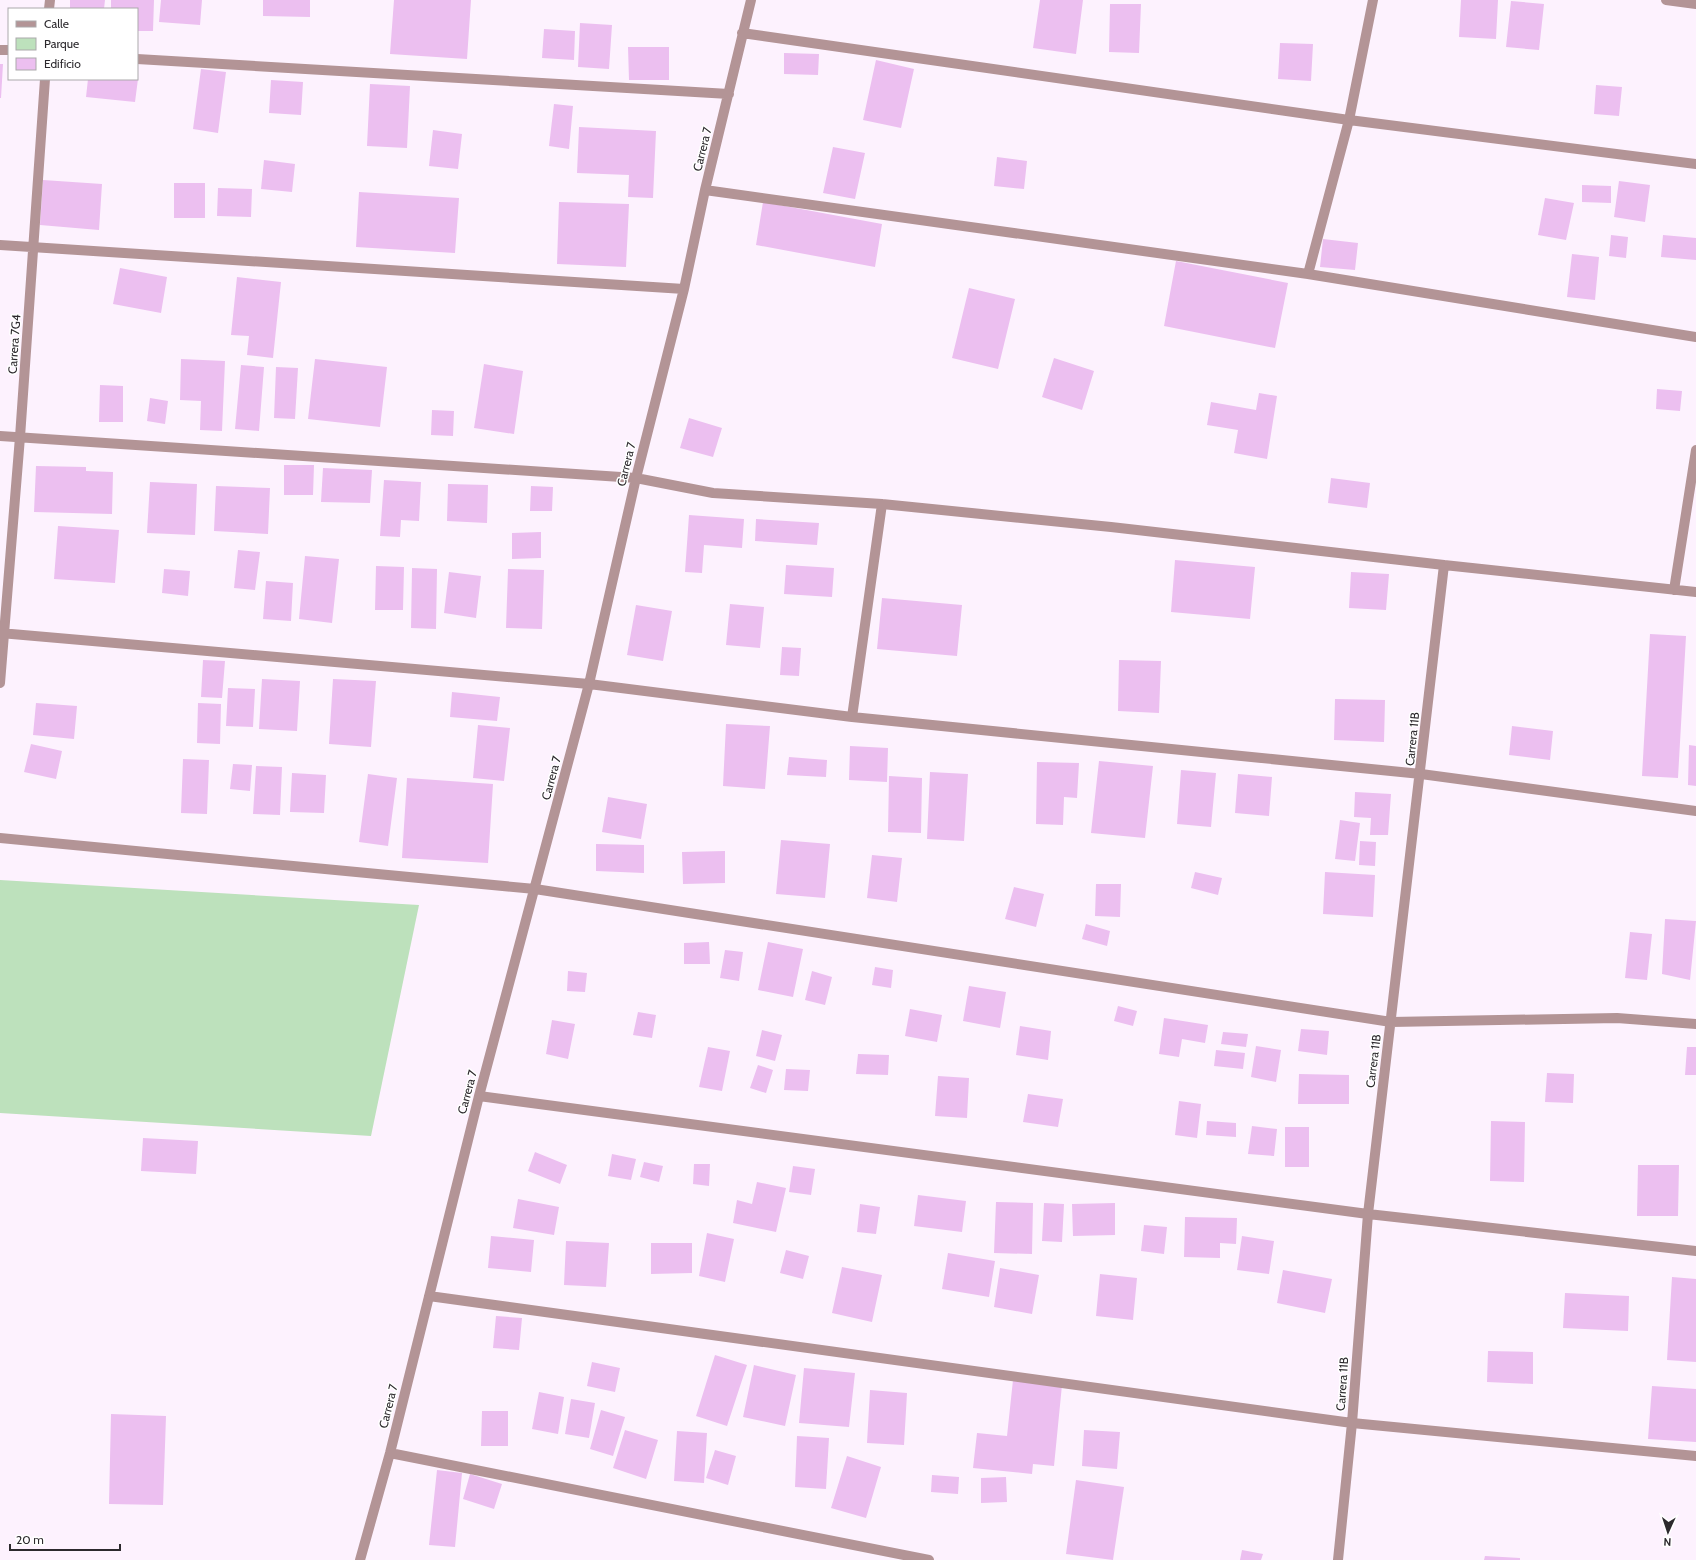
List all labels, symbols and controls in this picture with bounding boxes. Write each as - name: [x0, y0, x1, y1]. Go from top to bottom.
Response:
- legend: [8, 8, 138, 80]
- text: Calle: [44, 16, 69, 31]
- text: Parque: [44, 36, 79, 51]
- text: Edificio: [44, 56, 81, 71]
- street label: Carrera 7: [689, 125, 715, 173]
- street label: Carrera 7G4: [4, 314, 24, 374]
- street label: Carrera 7: [613, 440, 639, 488]
- street label: Carrera 11B: [1402, 711, 1422, 767]
- street label: Carrera 7: [538, 754, 564, 802]
- street label: Carrera 11B: [1362, 1033, 1384, 1089]
- street label: Carrera 7: [454, 1068, 480, 1116]
- street label: Carrera 11B: [1333, 1357, 1351, 1411]
- street label: Carrera 7: [375, 1382, 401, 1430]
- north arrow: [1648, 1512, 1688, 1552]
- scale bar: [10, 1526, 120, 1552]
- text: 20 m: [16, 1532, 44, 1547]
- text: N: [1663, 1535, 1672, 1549]

